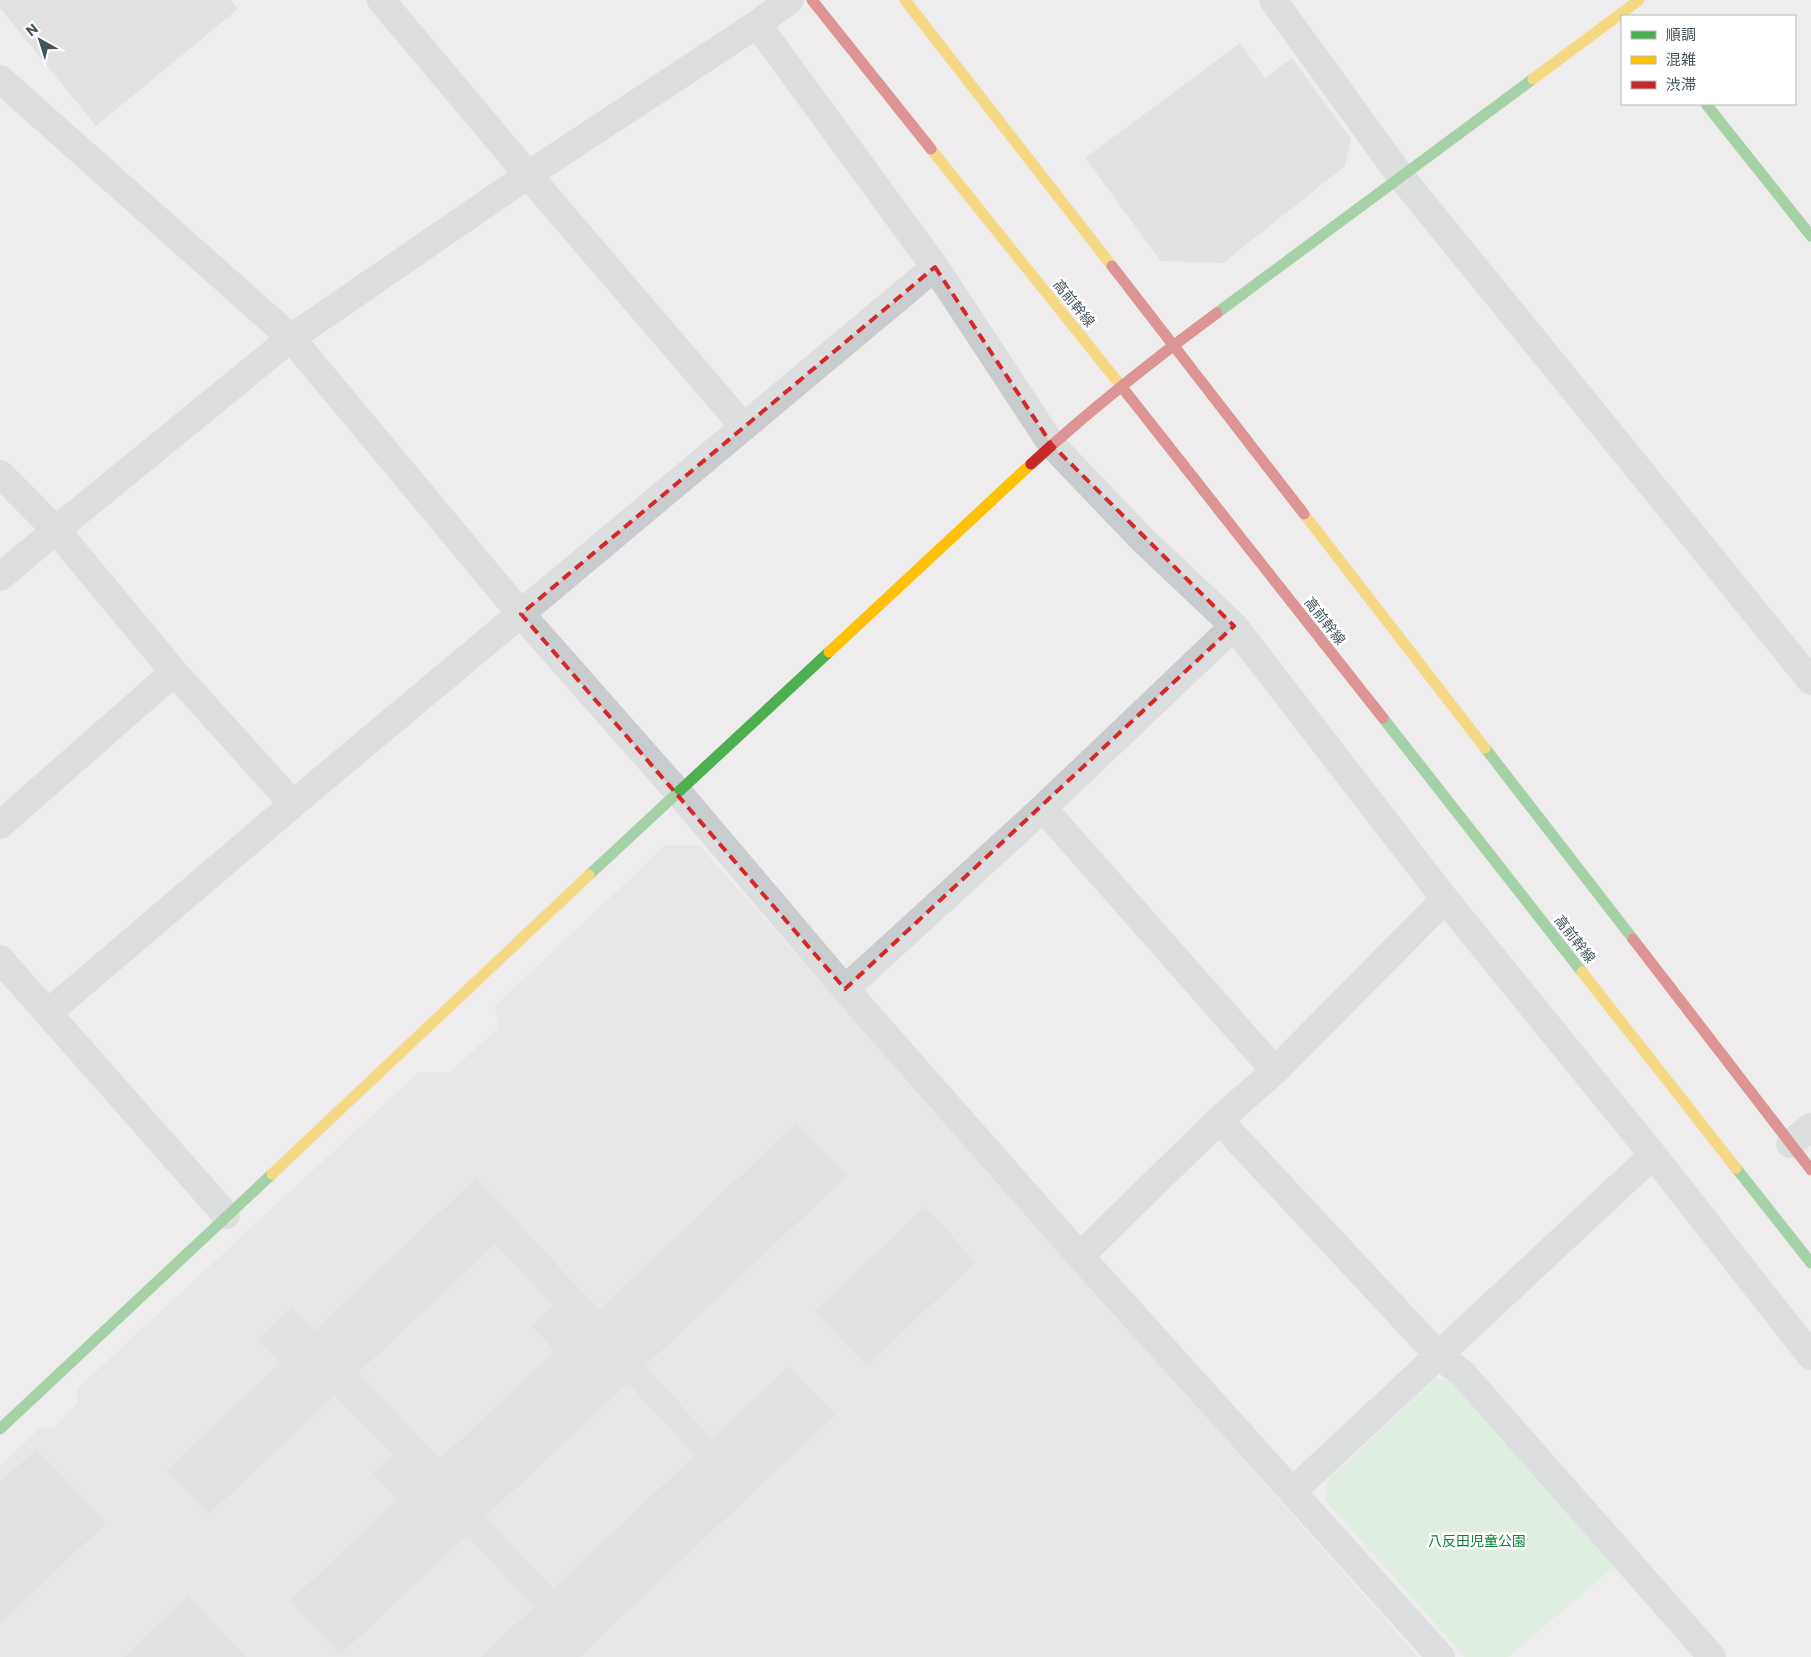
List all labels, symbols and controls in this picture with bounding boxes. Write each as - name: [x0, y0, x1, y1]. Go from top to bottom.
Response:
- north arrow: [15, 15, 65, 65]
- legend: [1621, 15, 1796, 105]
- text: N: [22, 20, 41, 39]
- text: 順調: [1666, 25, 1696, 43]
- text: 混雑: [1666, 50, 1696, 68]
- text: 渋滞: [1666, 75, 1696, 93]
- street label: 高前幹線: [1050, 276, 1099, 330]
- street label: 高前幹線: [1301, 593, 1349, 648]
- street label: 高前幹線: [1551, 911, 1599, 966]
- park label: 八反田児童公園: [1428, 1532, 1526, 1549]

